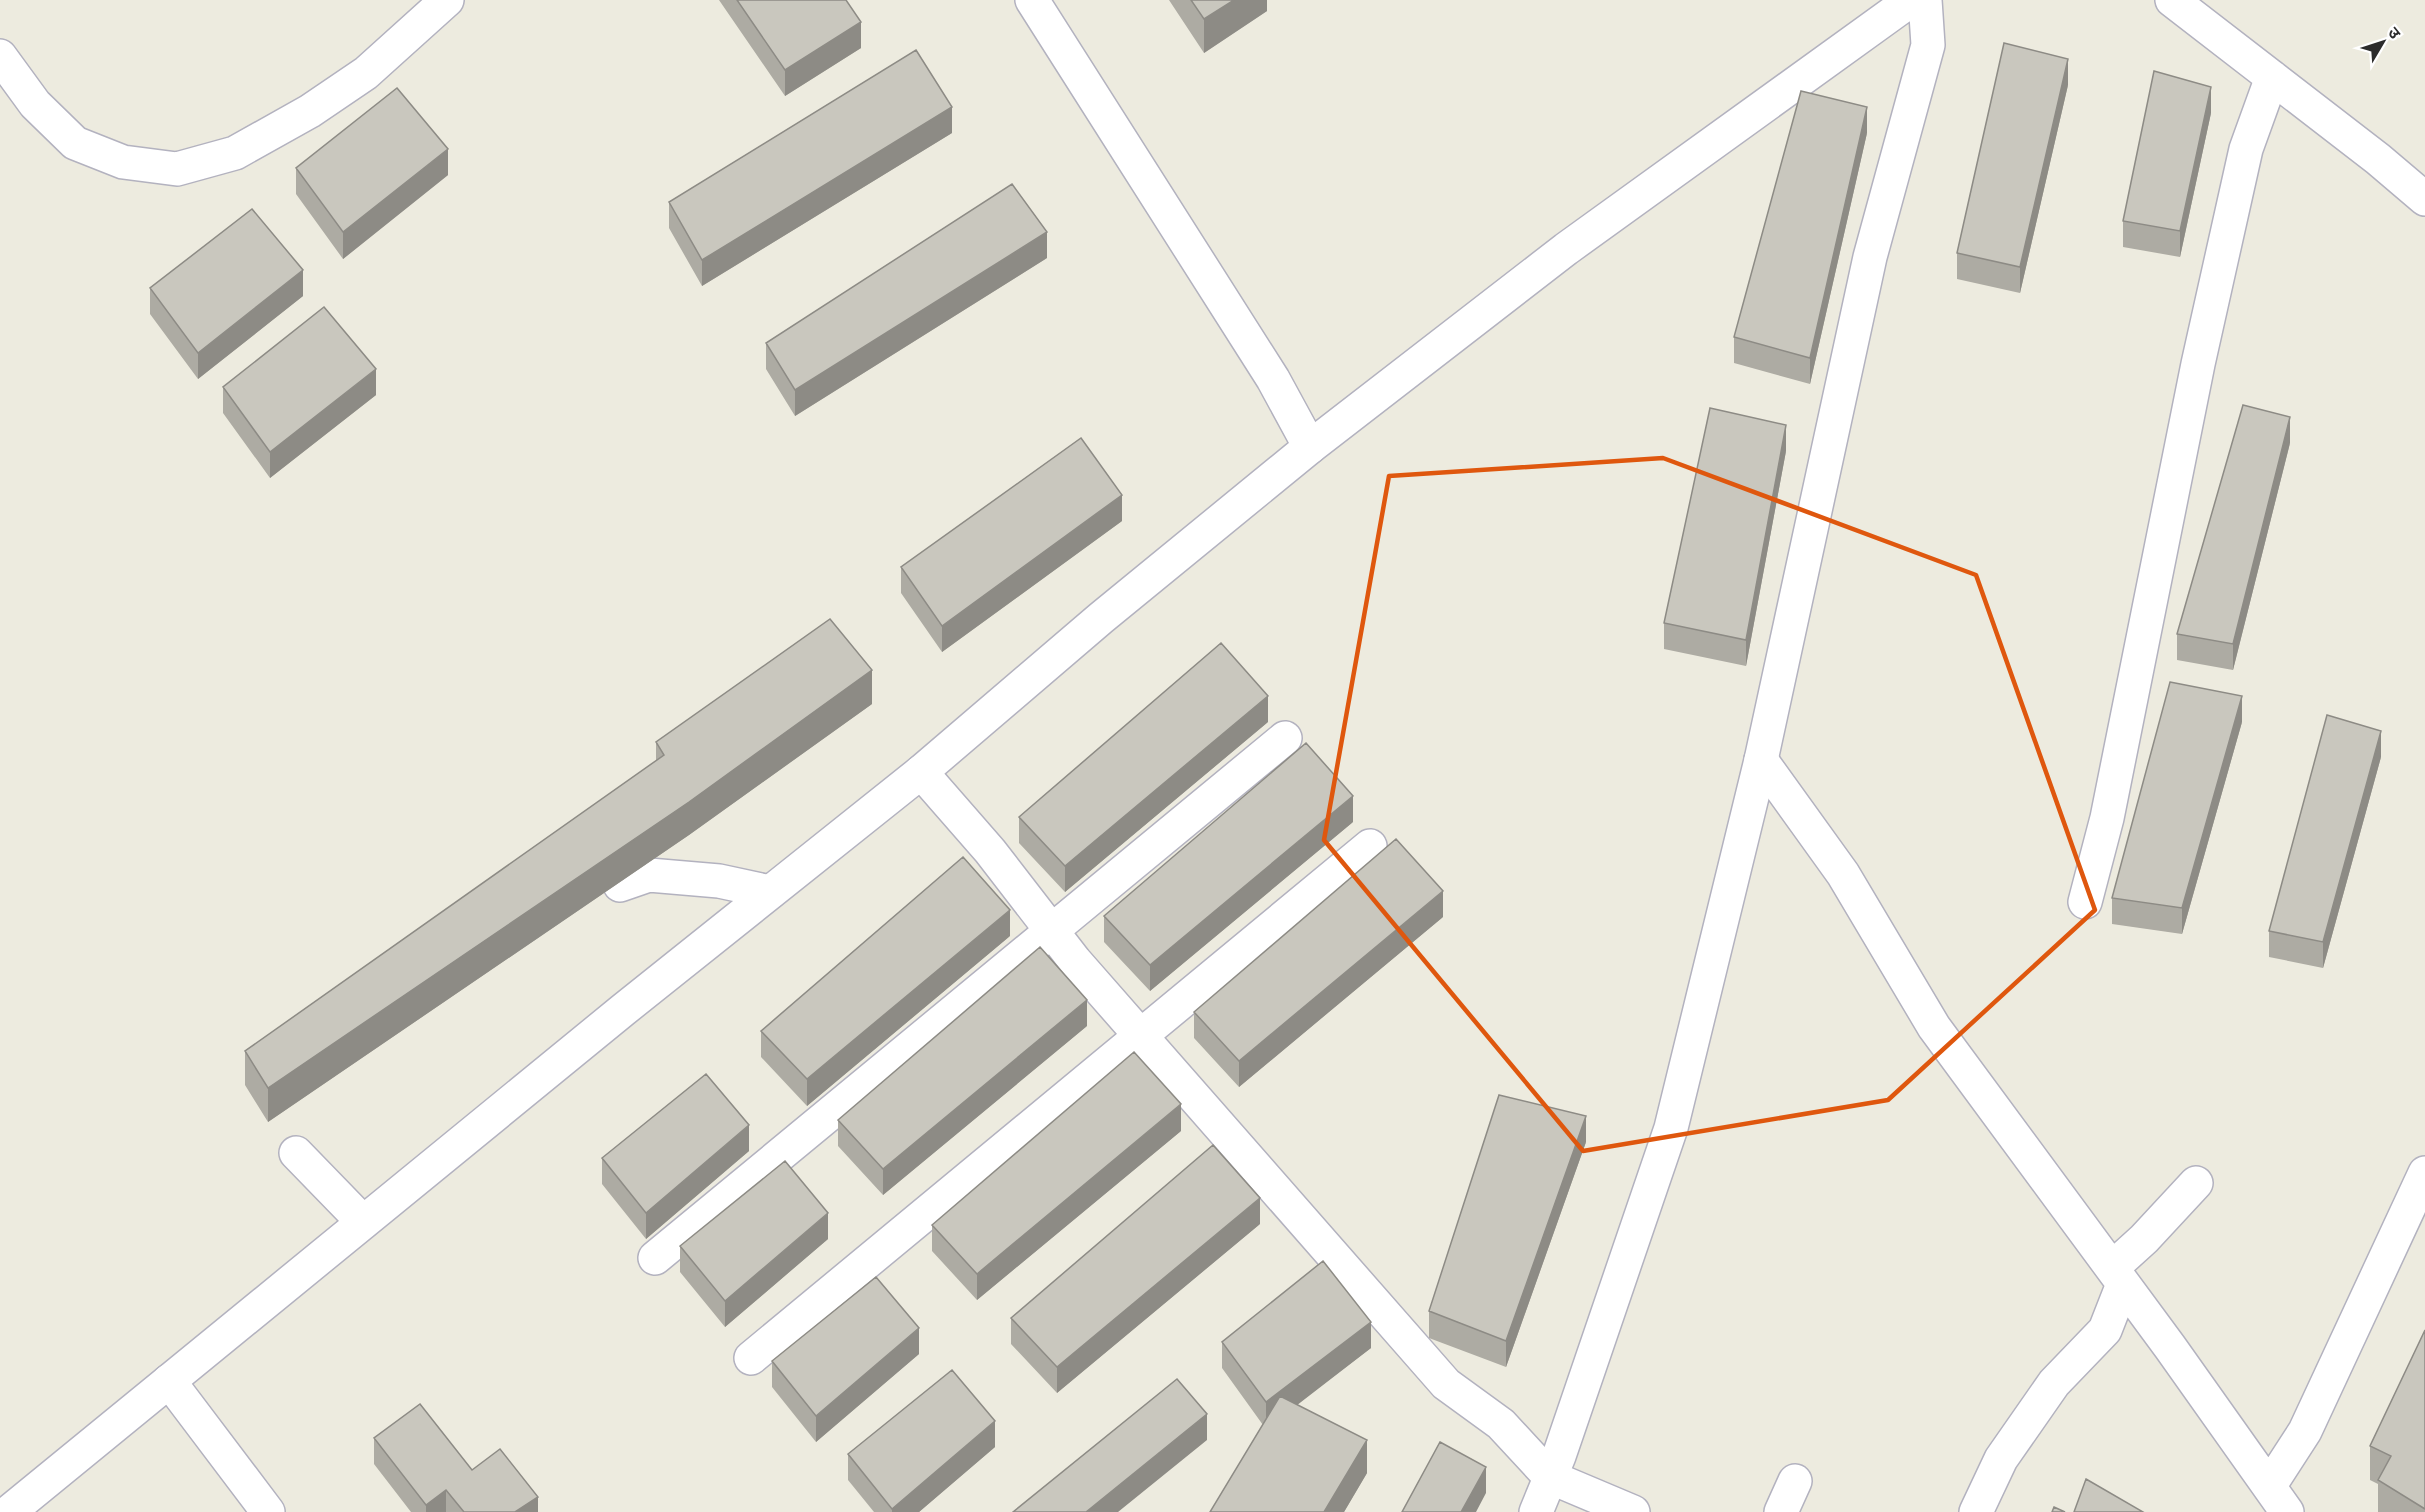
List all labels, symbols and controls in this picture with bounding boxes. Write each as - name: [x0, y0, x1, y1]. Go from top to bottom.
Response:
- north arrow: [2353, 12, 2413, 72]
- text: उ: [2385, 23, 2406, 42]

